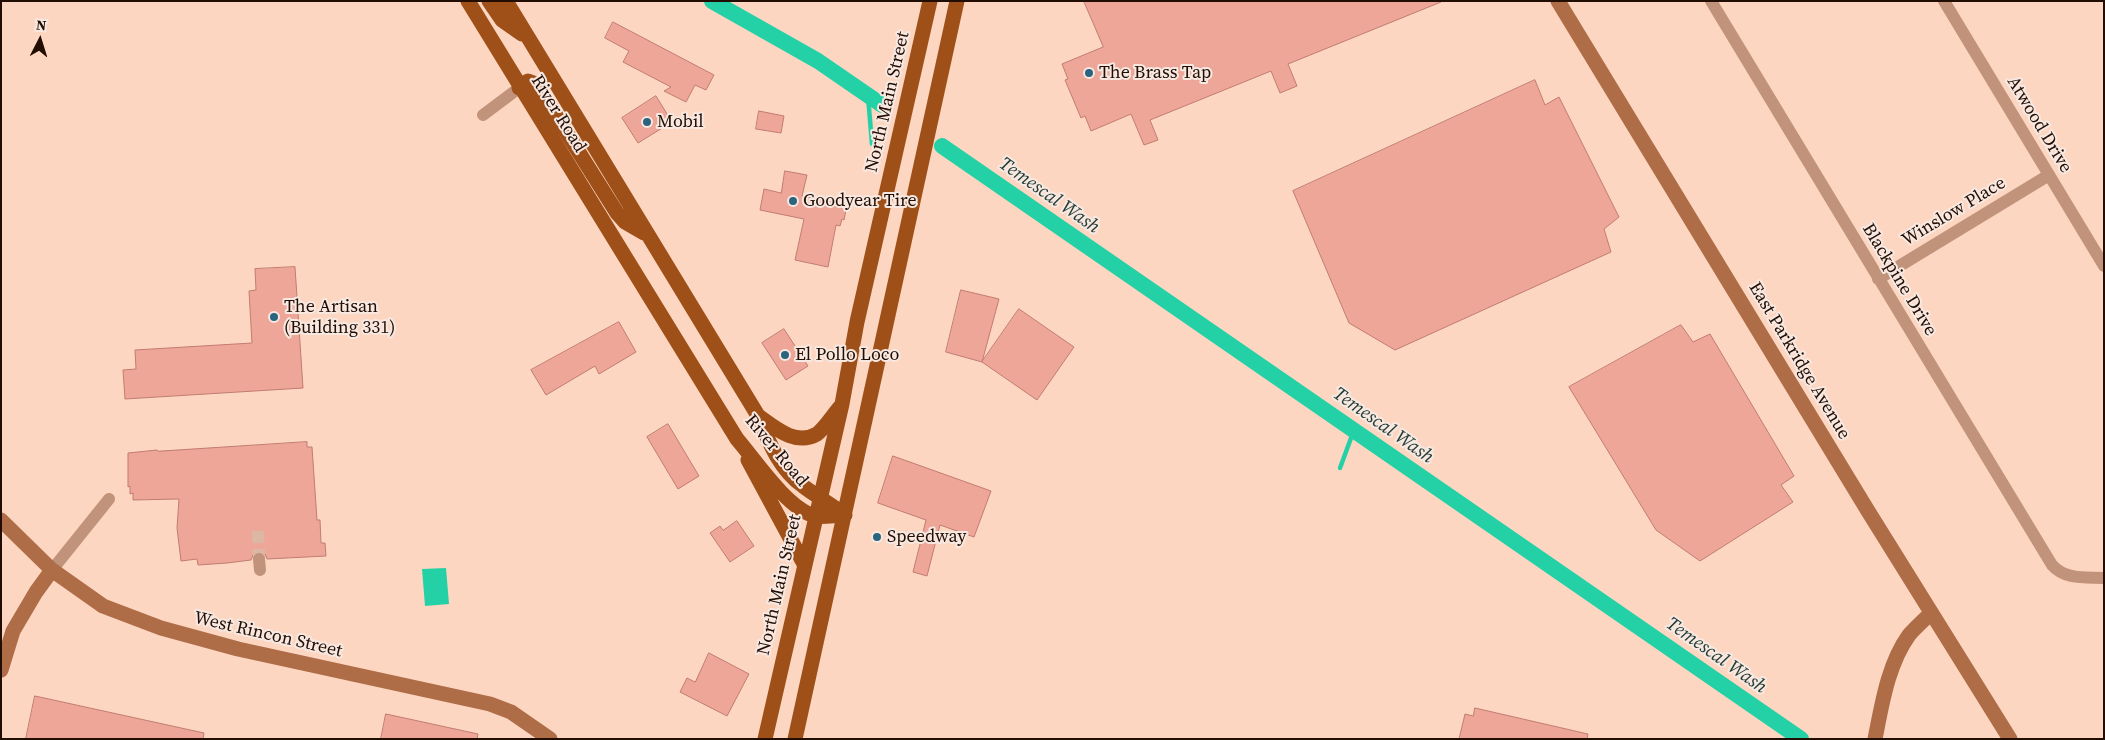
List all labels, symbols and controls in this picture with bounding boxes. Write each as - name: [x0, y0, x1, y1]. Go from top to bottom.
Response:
- north arrow: [15, 15, 65, 65]
- text: N: [35, 15, 47, 35]
- street label: North Main Street: [861, 30, 915, 174]
- place label: The Brass Tap: [1099, 62, 1211, 84]
- marker: The Brass Tap: [1083, 67, 1095, 79]
- street label: River Road: [526, 71, 590, 157]
- street label: Atwood Drive: [2002, 73, 2076, 177]
- place label: Mobil: [657, 111, 704, 133]
- marker: Mobil: [641, 116, 653, 128]
- water label: Temescal Wash: [994, 153, 1104, 239]
- street label: Winslow Place: [1898, 173, 2010, 251]
- place label: Goodyear Tire: [803, 190, 917, 212]
- marker: Goodyear Tire: [787, 195, 799, 207]
- street label: Blackpine Drive: [1857, 220, 1941, 340]
- street label: East Parkridge Avenue: [1744, 279, 1854, 443]
- place label: The Artisan (Building 331): [284, 296, 395, 338]
- marker: The Artisan (Building 331): [268, 311, 280, 323]
- place label: El Pollo Loco: [795, 344, 899, 366]
- marker: El Pollo Loco: [779, 349, 791, 361]
- water label: Temescal Wash: [1328, 383, 1438, 469]
- street label: River Road: [740, 411, 812, 491]
- street label: North Main Street: [753, 513, 807, 657]
- place label: Speedway: [887, 526, 967, 548]
- marker: Speedway: [871, 531, 883, 543]
- street label: West Rincon Street: [192, 607, 344, 663]
- water label: Temescal Wash: [1661, 613, 1771, 699]

